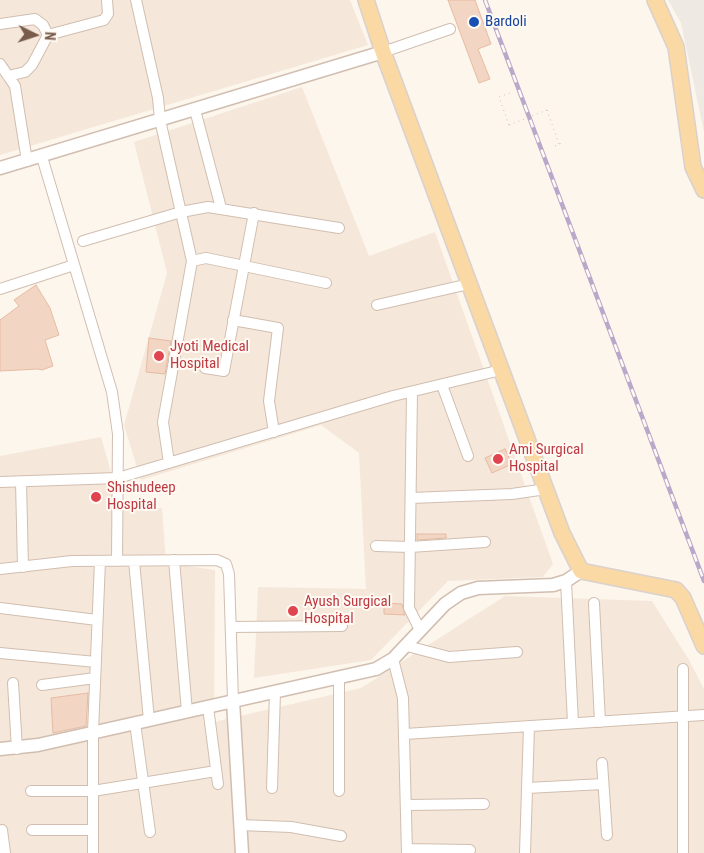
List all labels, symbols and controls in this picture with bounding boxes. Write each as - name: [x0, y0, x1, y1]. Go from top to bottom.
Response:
- north arrow: [10, 10, 60, 60]
- place label: Bardoli: [485, 13, 527, 31]
- marker: Bardoli: [467, 15, 481, 29]
- text: N: [42, 31, 58, 41]
- place label: Jyoti Medical Hospital: [170, 338, 249, 373]
- marker: Jyoti Medical Hospital: [152, 349, 166, 363]
- place label: Ami Surgical Hospital: [509, 441, 584, 476]
- marker: Ami Surgical Hospital: [491, 452, 505, 466]
- place label: Shishudeep Hospital: [107, 479, 176, 514]
- marker: Shishudeep Hospital: [89, 490, 103, 504]
- place label: Ayush Surgical Hospital: [304, 593, 391, 628]
- marker: Ayush Surgical Hospital: [286, 604, 300, 618]

